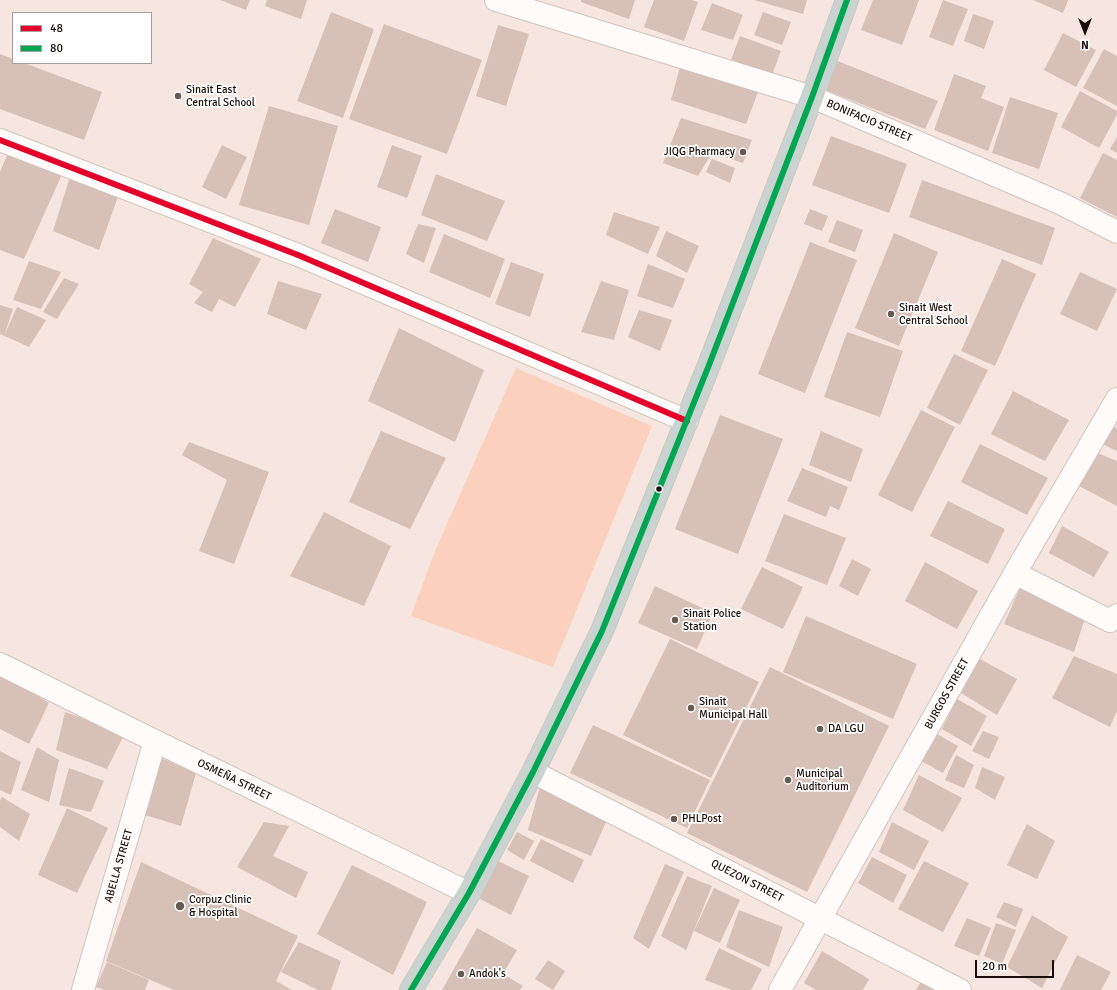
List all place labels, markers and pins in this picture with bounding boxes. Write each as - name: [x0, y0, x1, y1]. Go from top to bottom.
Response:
- place label: Sinait East Central School: [186, 83, 255, 109]
- marker: Sinait East Central School: [173, 91, 183, 101]
- place label: JIQG Pharmacy: [664, 145, 735, 159]
- marker: JIQG Pharmacy: [738, 147, 748, 157]
- place label: Sinait West Central School: [899, 301, 968, 327]
- marker: Sinait West Central School: [886, 309, 896, 319]
- unlabelled marker: [654, 484, 664, 494]
- place label: Sinait Police Station: [683, 607, 741, 633]
- marker: Sinait Police Station: [670, 615, 680, 625]
- place label: Sinait Municipal Hall: [699, 695, 768, 721]
- marker: Sinait Municipal Hall: [686, 703, 696, 713]
- place label: DA LGU: [828, 722, 864, 736]
- marker: DA LGU: [815, 724, 825, 734]
- place label: Municipal Auditorium: [796, 767, 849, 793]
- marker: Municipal Auditorium: [783, 775, 793, 785]
- place label: PHLPost: [682, 812, 722, 826]
- marker: PHLPost: [669, 814, 679, 824]
- place label: Corpuz Clinic & Hospital: [189, 893, 251, 919]
- marker: Corpuz Clinic & Hospital: [174, 900, 186, 912]
- place label: Andok's: [469, 967, 506, 981]
- marker: Andok's: [456, 969, 466, 979]

